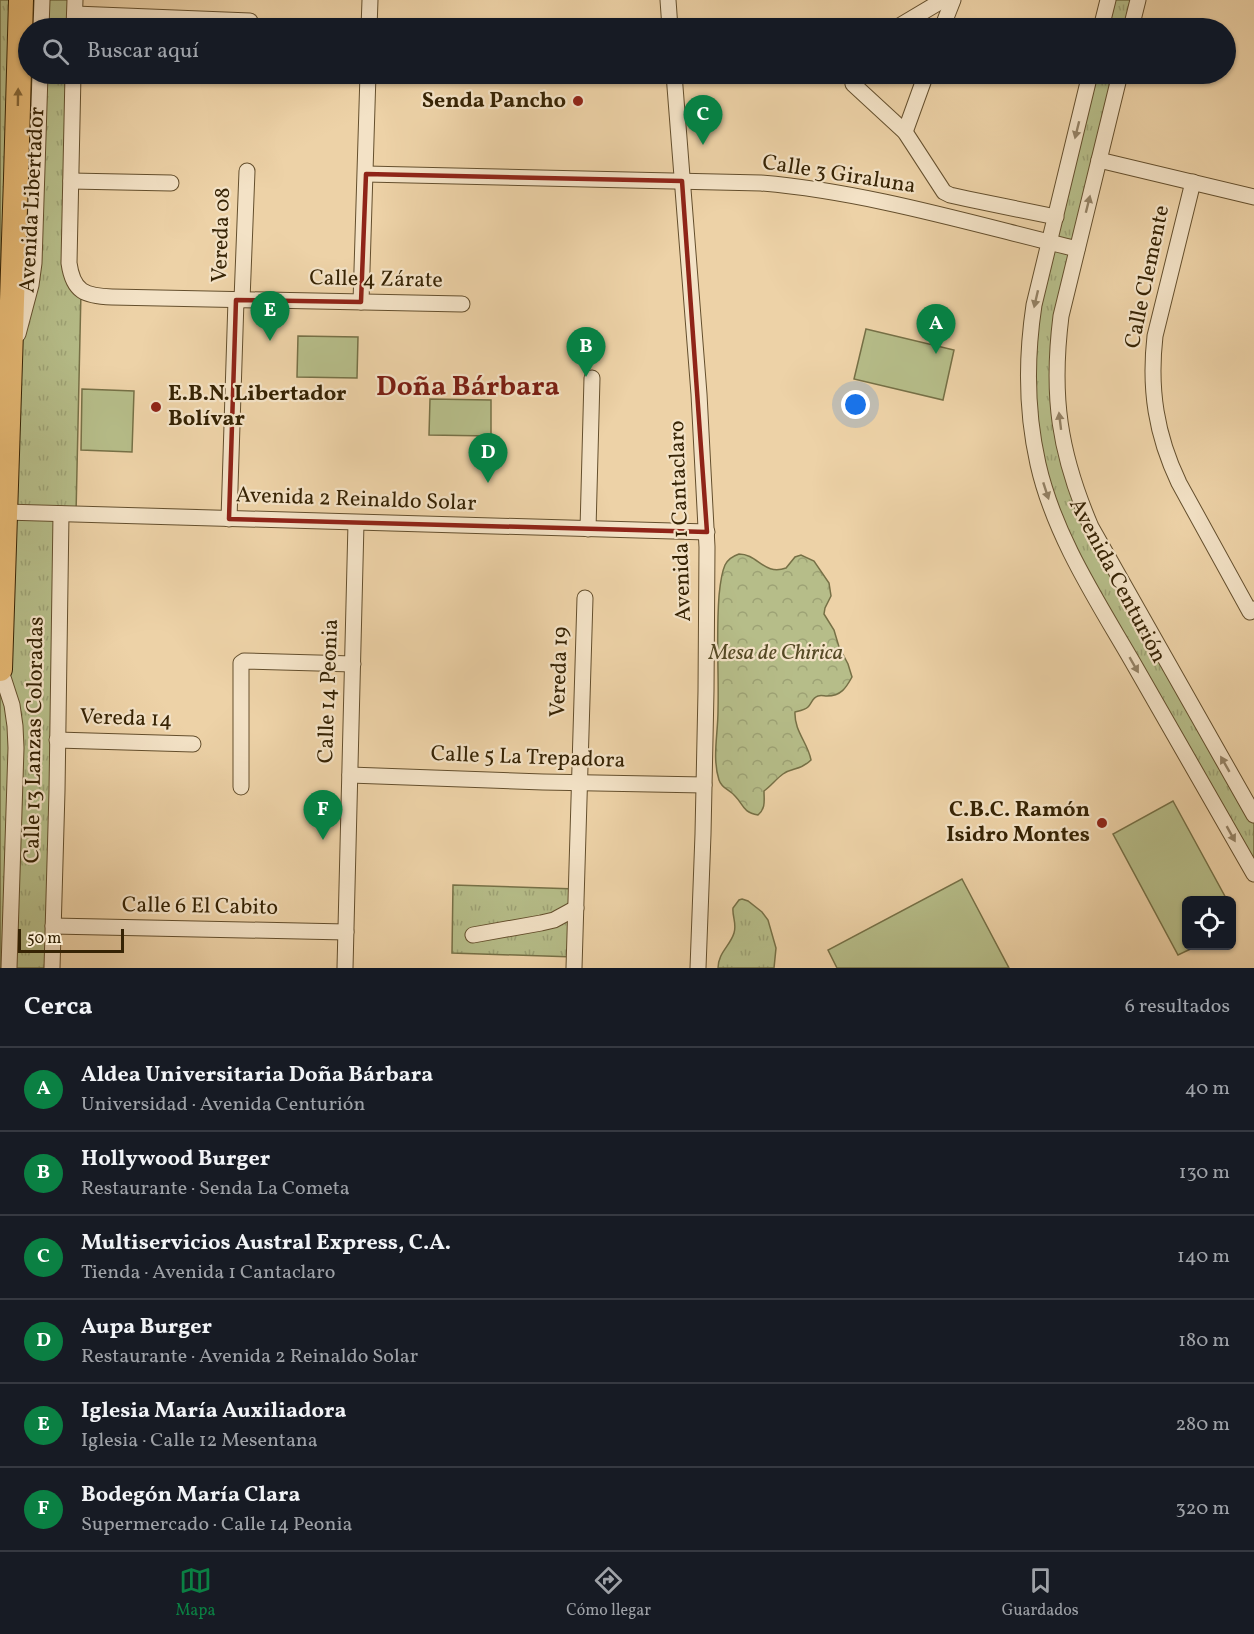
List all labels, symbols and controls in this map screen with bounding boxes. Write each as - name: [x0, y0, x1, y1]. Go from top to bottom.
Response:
- search box: [18, 18, 1236, 84]
- icon: search: [39, 35, 72, 68]
- text: Buscar aquí: [87, 36, 199, 67]
- place label: Senda Pancho: [422, 86, 566, 117]
- one-way arrow: [14, 87, 23, 106]
- marker: Senda Pancho: [571, 94, 585, 108]
- pin: C: [684, 96, 722, 145]
- street label: Avenida Libertador: [13, 106, 53, 294]
- one-way arrow: [1071, 121, 1081, 140]
- street label: Calle 3 Giraluna: [760, 148, 918, 202]
- street label: Vereda 08: [205, 187, 239, 283]
- one-way arrow: [1083, 195, 1093, 213]
- street label: Calle Clemente: [1118, 203, 1178, 351]
- street label: Calle 4 Zárate: [309, 263, 443, 297]
- one-way arrow: [1030, 290, 1040, 308]
- pin: E: [250, 292, 290, 341]
- pin: A: [916, 304, 956, 354]
- pin: B: [566, 328, 606, 377]
- district label: Doña Bárbara: [376, 368, 560, 407]
- place label: E.B.N. Libertador Bolívar: [168, 379, 347, 435]
- your location: [841, 390, 870, 419]
- marker: E.B.N. Libertador Bolívar: [149, 400, 163, 414]
- one-way arrow: [1055, 411, 1064, 430]
- street label: Avenida 1 Cantaclaro: [662, 420, 700, 622]
- pin: D: [468, 434, 508, 483]
- street label: Avenida 2 Reinaldo Solar: [235, 480, 477, 520]
- one-way arrow: [1042, 482, 1052, 500]
- street label: Avenida Centurión: [1061, 493, 1173, 669]
- street label: Calle 13 Lanzas Coloradas: [17, 616, 53, 864]
- street label: Calle 14 Peonia: [311, 618, 347, 764]
- street label: Vereda 19: [543, 626, 577, 718]
- park label: Mesa de Chirica: [708, 638, 843, 669]
- one-way arrow: [1129, 657, 1139, 674]
- street label: Vereda 14: [79, 702, 173, 736]
- street label: Calle 5 La Trepadora: [430, 739, 626, 777]
- one-way arrow: [1220, 756, 1230, 773]
- pin: F: [304, 790, 342, 840]
- place label: C.B.C. Ramón Isidro Montes: [946, 795, 1090, 851]
- marker: C.B.C. Ramón Isidro Montes: [1095, 816, 1109, 830]
- one-way arrow: [1226, 826, 1236, 843]
- street label: Calle 6 El Cabito: [122, 890, 278, 924]
- map controls: [1182, 896, 1236, 950]
- button: locate: [1182, 896, 1236, 950]
- scale bar: [18, 926, 124, 953]
- text: 50 m: [27, 928, 61, 950]
- text: Cerca: [24, 989, 93, 1025]
- text: 6 resultados: [1125, 993, 1230, 1021]
- text: Aldea Universitaria Doña Bárbara: [81, 1060, 433, 1091]
- text: A: [36, 1075, 51, 1103]
- text: 40 m: [1185, 1075, 1230, 1103]
- text: Universidad · Avenida Centurión: [81, 1091, 365, 1119]
- text: Hollywood Burger: [81, 1144, 270, 1175]
- text: B: [37, 1159, 50, 1187]
- text: 130 m: [1179, 1159, 1230, 1187]
- text: Restaurante · Senda La Cometa: [81, 1175, 350, 1203]
- text: Multiservicios Austral Express, C.A.: [81, 1228, 451, 1259]
- text: C: [37, 1243, 50, 1271]
- text: 140 m: [1177, 1243, 1230, 1271]
- text: Tienda · Avenida 1 Cantaclaro: [81, 1259, 335, 1287]
- text: Aupa Burger: [81, 1312, 212, 1343]
- text: D: [36, 1327, 51, 1355]
- text: 180 m: [1178, 1327, 1230, 1355]
- text: Restaurante · Avenida 2 Reinaldo Solar: [81, 1343, 418, 1371]
- text: Iglesia María Auxiliadora: [81, 1396, 346, 1427]
- text: E: [37, 1411, 50, 1439]
- text: 280 m: [1175, 1411, 1230, 1439]
- text: Iglesia · Calle 12 Mesentana: [81, 1427, 318, 1455]
- text: Bodegón María Clara: [81, 1480, 300, 1511]
- text: F: [38, 1495, 49, 1523]
- text: 320 m: [1175, 1495, 1230, 1523]
- text: Supermercado · Calle 14 Peonia: [81, 1511, 352, 1539]
- tab: Mapa: [175, 1564, 215, 1622]
- tab: Cómo llegar: [566, 1564, 651, 1622]
- tab: Guardados: [1002, 1564, 1079, 1622]

